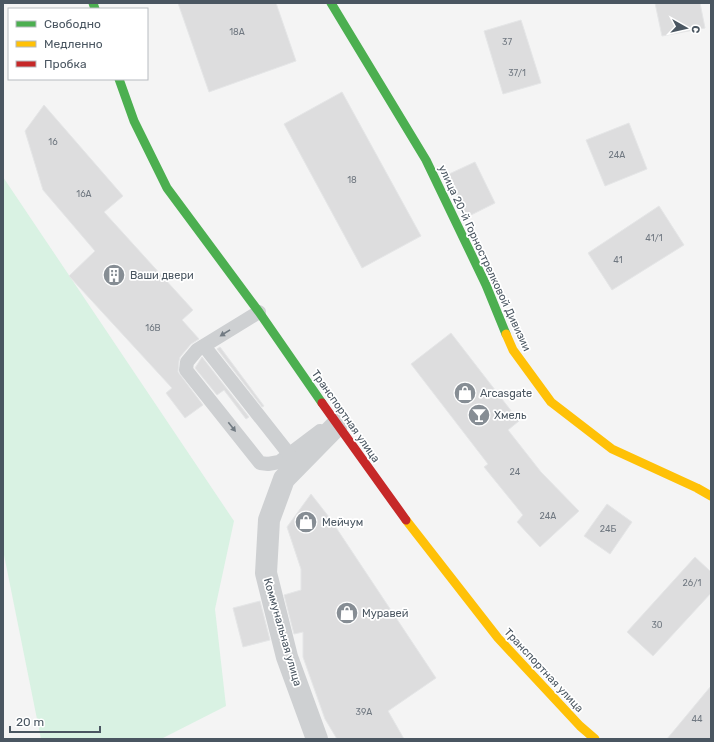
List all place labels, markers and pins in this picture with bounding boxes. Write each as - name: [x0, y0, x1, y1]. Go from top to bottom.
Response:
- building icon: Ваши двери: [101, 262, 127, 288]
- place label: Ваши двери: [130, 269, 194, 282]
- shop icon: Arcasgate: [452, 380, 478, 406]
- place label: Arcasgate: [480, 387, 532, 400]
- bar icon: Хмель: [466, 402, 492, 428]
- place label: Хмель: [494, 409, 527, 422]
- shop icon: Мейчум: [293, 509, 319, 535]
- place label: Мейчум: [322, 516, 363, 529]
- shop icon: Муравей: [334, 600, 360, 626]
- place label: Муравей: [362, 607, 408, 620]

